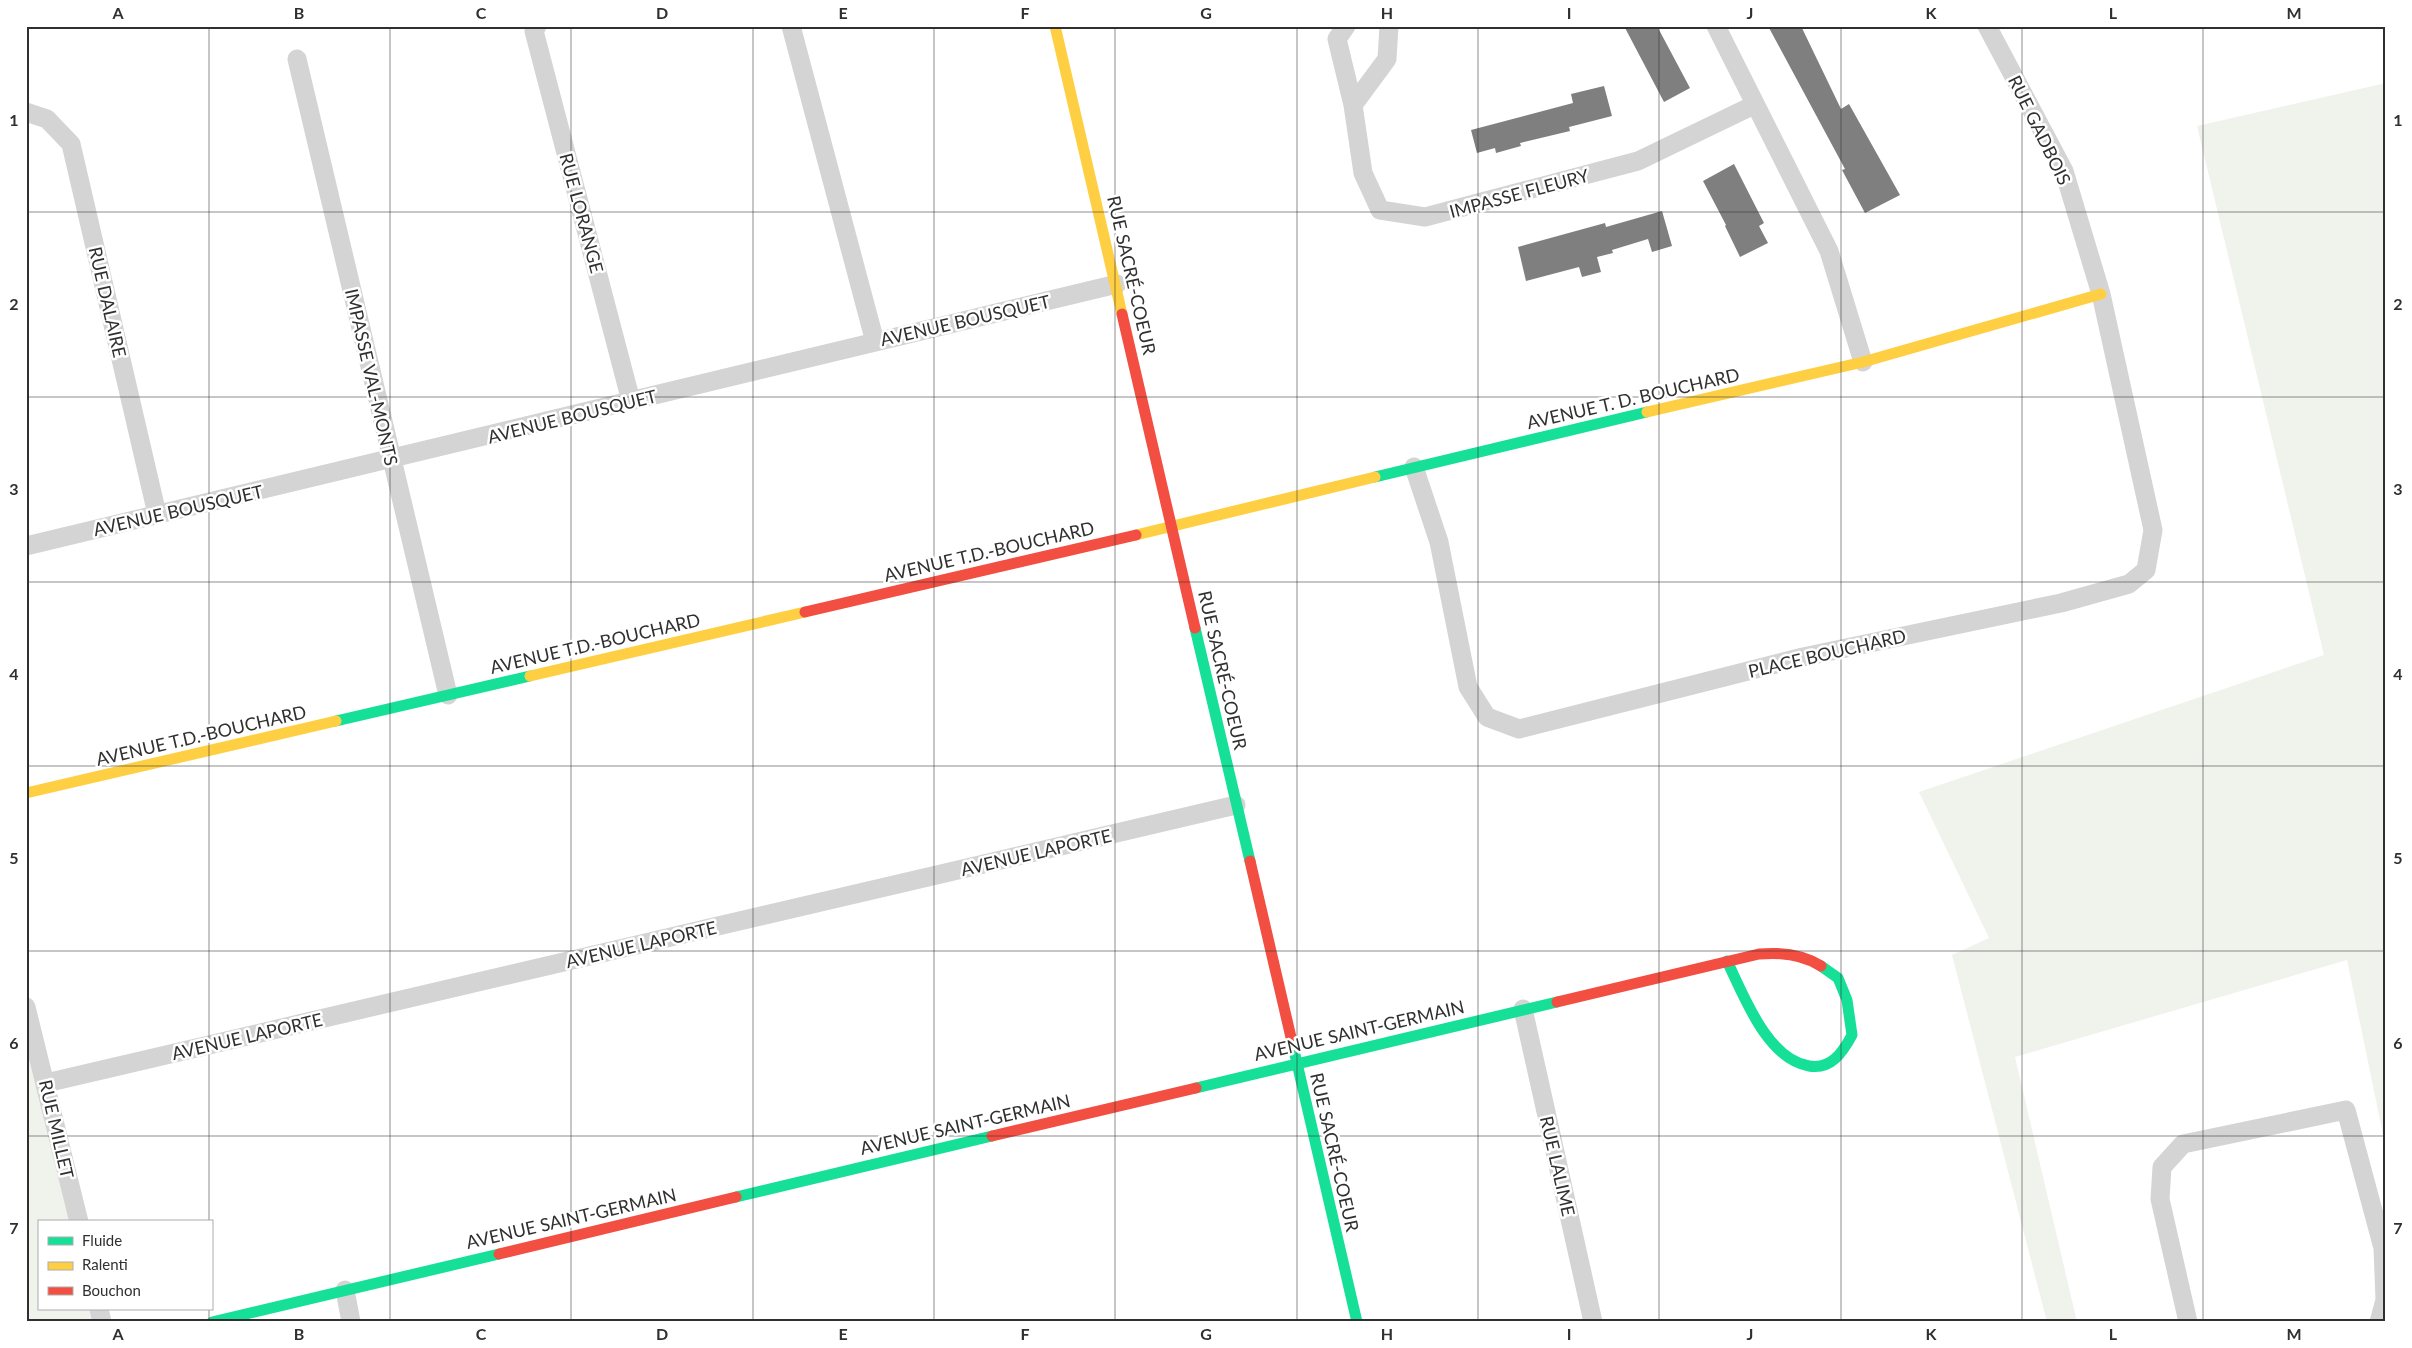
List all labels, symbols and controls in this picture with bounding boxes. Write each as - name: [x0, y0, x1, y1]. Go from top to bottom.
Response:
- text: A: [111, 3, 124, 22]
- text: B: [294, 3, 304, 22]
- text: C: [476, 3, 487, 22]
- text: D: [656, 3, 668, 22]
- text: E: [838, 3, 848, 22]
- text: F: [1020, 3, 1030, 22]
- text: G: [1200, 3, 1212, 22]
- text: H: [1381, 3, 1393, 22]
- text: I: [1567, 3, 1571, 22]
- text: J: [1747, 3, 1753, 22]
- text: K: [1926, 3, 1938, 22]
- text: L: [2109, 3, 2118, 22]
- text: M: [2286, 3, 2302, 22]
- street label: RUE GADBOIS: [2004, 72, 2076, 188]
- text: 1: [9, 110, 19, 129]
- text: 1: [2393, 110, 2403, 129]
- street label: RUE LORANGE: [555, 151, 609, 275]
- street label: IMPASSE FLEURY: [1447, 164, 1592, 222]
- street label: RUE SACRÉ-COEUR: [1103, 193, 1161, 357]
- street label: RUE DALAIRE: [85, 244, 131, 360]
- street label: IMPASSE VAL-MONTS: [341, 286, 403, 468]
- street label: AVENUE BOUSQUET: [878, 290, 1052, 350]
- text: 2: [9, 294, 19, 313]
- text: 2: [2393, 294, 2403, 313]
- street label: AVENUE T. D. BOUCHARD: [1524, 363, 1742, 433]
- street label: AVENUE BOUSQUET: [485, 384, 659, 448]
- text: 3: [9, 479, 19, 498]
- text: 3: [2393, 479, 2403, 498]
- street label: AVENUE BOUSQUET: [91, 480, 265, 540]
- street label: AVENUE T.D.-BOUCHARD: [882, 516, 1096, 586]
- street label: RUE SACRÉ-COEUR: [1194, 588, 1252, 752]
- street label: AVENUE T.D.-BOUCHARD: [488, 608, 702, 678]
- street label: PLACE BOUCHARD: [1746, 624, 1908, 682]
- text: 4: [9, 664, 19, 683]
- text: 4: [2393, 664, 2403, 683]
- street label: AVENUE T.D.-BOUCHARD: [94, 700, 308, 770]
- street label: AVENUE LAPORTE: [958, 824, 1114, 880]
- text: 5: [9, 848, 19, 867]
- text: 5: [2393, 848, 2403, 867]
- street label: AVENUE LAPORTE: [563, 916, 719, 972]
- street label: AVENUE SAINT-GERMAIN: [1252, 995, 1466, 1065]
- street label: AVENUE LAPORTE: [169, 1008, 325, 1064]
- text: 6: [9, 1033, 19, 1052]
- text: 6: [2393, 1033, 2403, 1052]
- street label: RUE SACRÉ-COEUR: [1306, 1070, 1364, 1234]
- street label: RUE MILLET: [35, 1077, 79, 1181]
- street label: AVENUE SAINT-GERMAIN: [858, 1089, 1072, 1159]
- street label: RUE LALIME: [1536, 1114, 1580, 1218]
- street label: AVENUE SAINT-GERMAIN: [464, 1183, 678, 1253]
- text: 7: [9, 1218, 19, 1237]
- text: 7: [2393, 1218, 2403, 1237]
- legend: [38, 1220, 212, 1310]
- text: Fluide: [82, 1231, 122, 1249]
- text: Ralenti: [82, 1255, 128, 1273]
- text: Bouchon: [82, 1281, 141, 1299]
- text: A: [111, 1324, 124, 1343]
- text: B: [294, 1324, 304, 1343]
- text: C: [476, 1324, 487, 1343]
- text: D: [656, 1324, 668, 1343]
- text: E: [838, 1324, 848, 1343]
- text: F: [1020, 1324, 1030, 1343]
- text: G: [1200, 1324, 1212, 1343]
- text: H: [1381, 1324, 1393, 1343]
- text: I: [1567, 1324, 1571, 1343]
- text: J: [1747, 1324, 1753, 1343]
- text: K: [1926, 1324, 1938, 1343]
- text: L: [2109, 1324, 2118, 1343]
- text: M: [2286, 1324, 2302, 1343]

